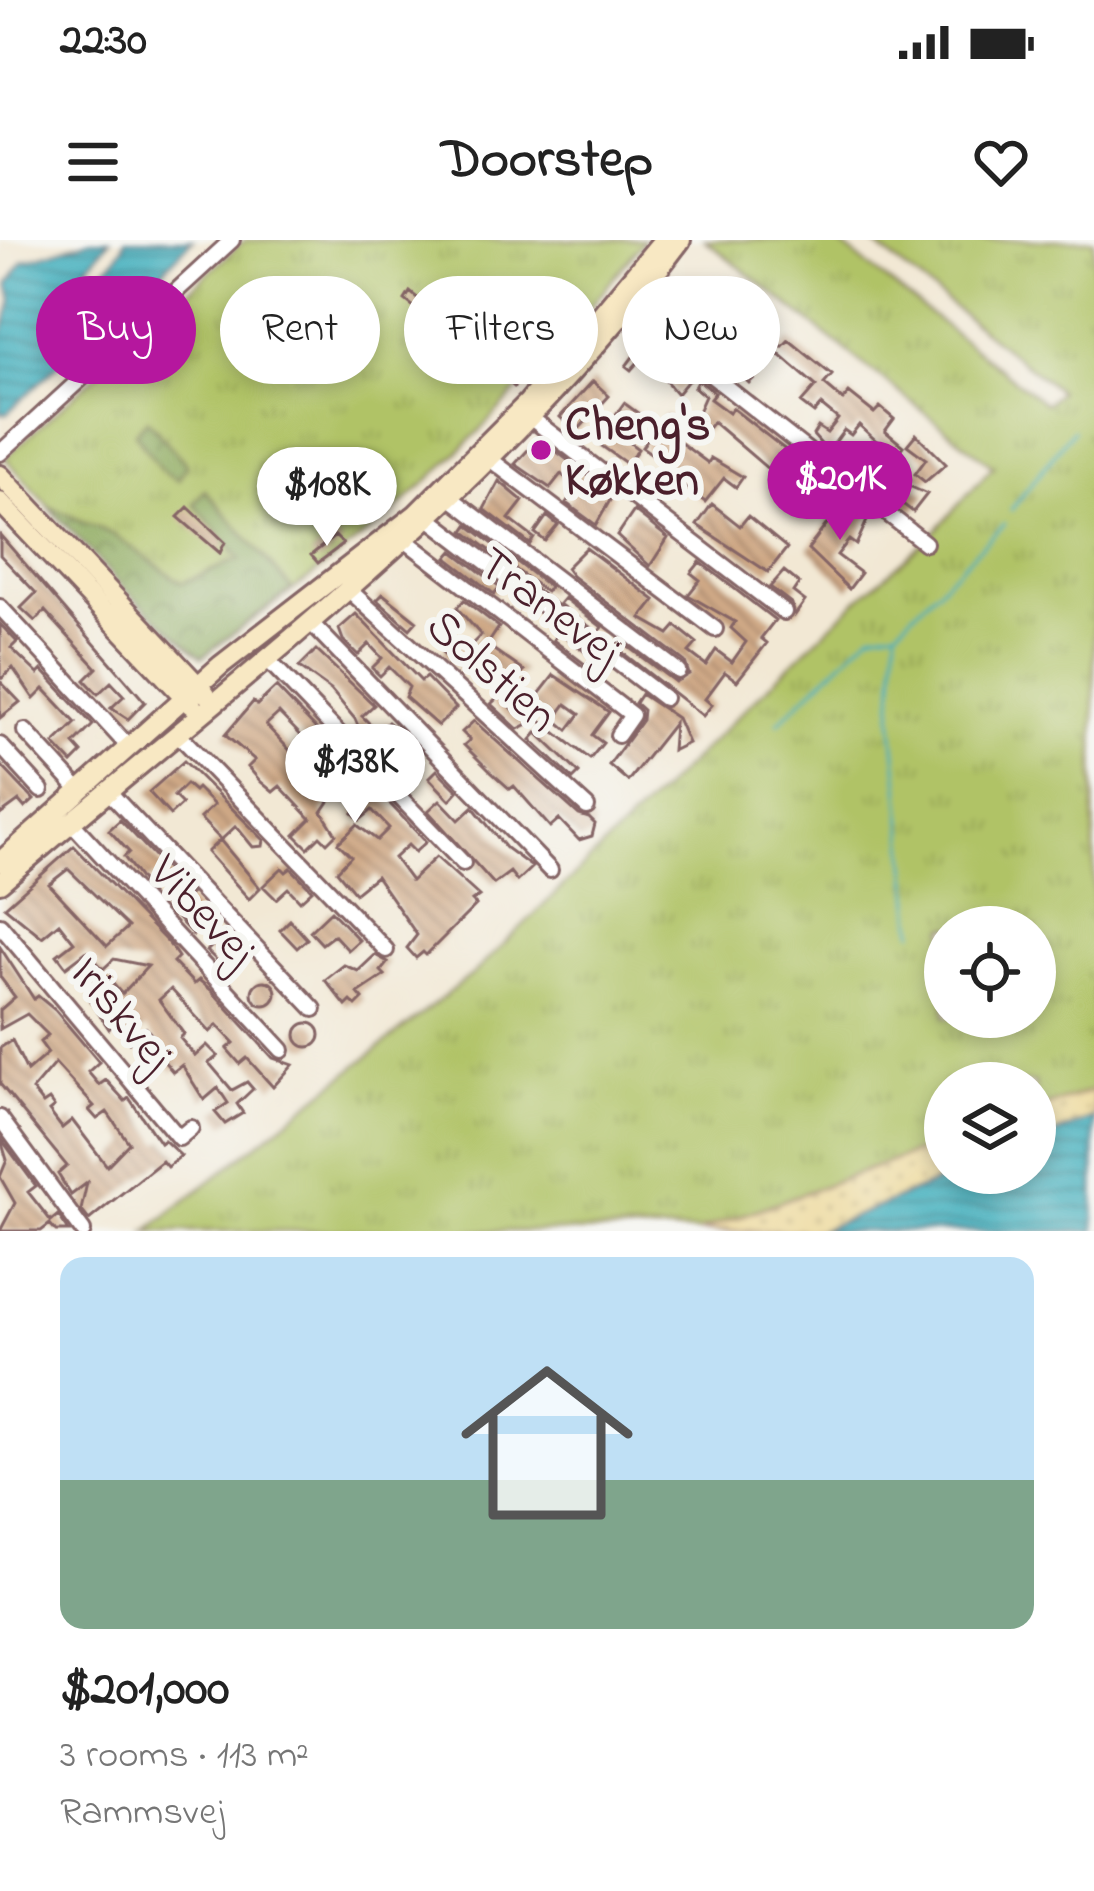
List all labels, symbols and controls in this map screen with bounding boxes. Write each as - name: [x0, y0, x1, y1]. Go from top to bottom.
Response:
- text: 22:30: [60, 9, 147, 75]
- text: Doorstep: [441, 123, 653, 201]
- icon: menu: [60, 129, 126, 195]
- icon: heart: [968, 129, 1034, 195]
- chip: Buy: [36, 276, 196, 384]
- chip: Rent: [220, 276, 380, 384]
- chip: Filters: [404, 276, 598, 384]
- chip: New: [622, 276, 780, 384]
- place label: Cheng's Køkken: [565, 392, 710, 517]
- marker: Cheng's Køkken: [528, 437, 554, 463]
- pin: $201K: [756, 441, 924, 543]
- pin: $108K: [243, 447, 411, 549]
- text: $201K: [794, 451, 886, 508]
- text: $108K: [284, 457, 370, 514]
- street label: Tranevej: [461, 532, 636, 687]
- street label: Solstien: [409, 594, 572, 751]
- pin: $138K: [271, 724, 439, 826]
- text: $138K: [312, 734, 398, 791]
- street label: Vibevej: [130, 840, 273, 985]
- map controls: [924, 906, 1056, 1194]
- button: locate: [924, 906, 1056, 1038]
- street label: Iriskvej: [51, 942, 190, 1089]
- button: layers: [924, 1062, 1056, 1194]
- icon: home: [439, 1335, 655, 1551]
- text: $201,000: [60, 1653, 229, 1728]
- text: 3 rooms · 113 m²: [60, 1728, 309, 1785]
- text: Rammsvej: [60, 1785, 225, 1842]

